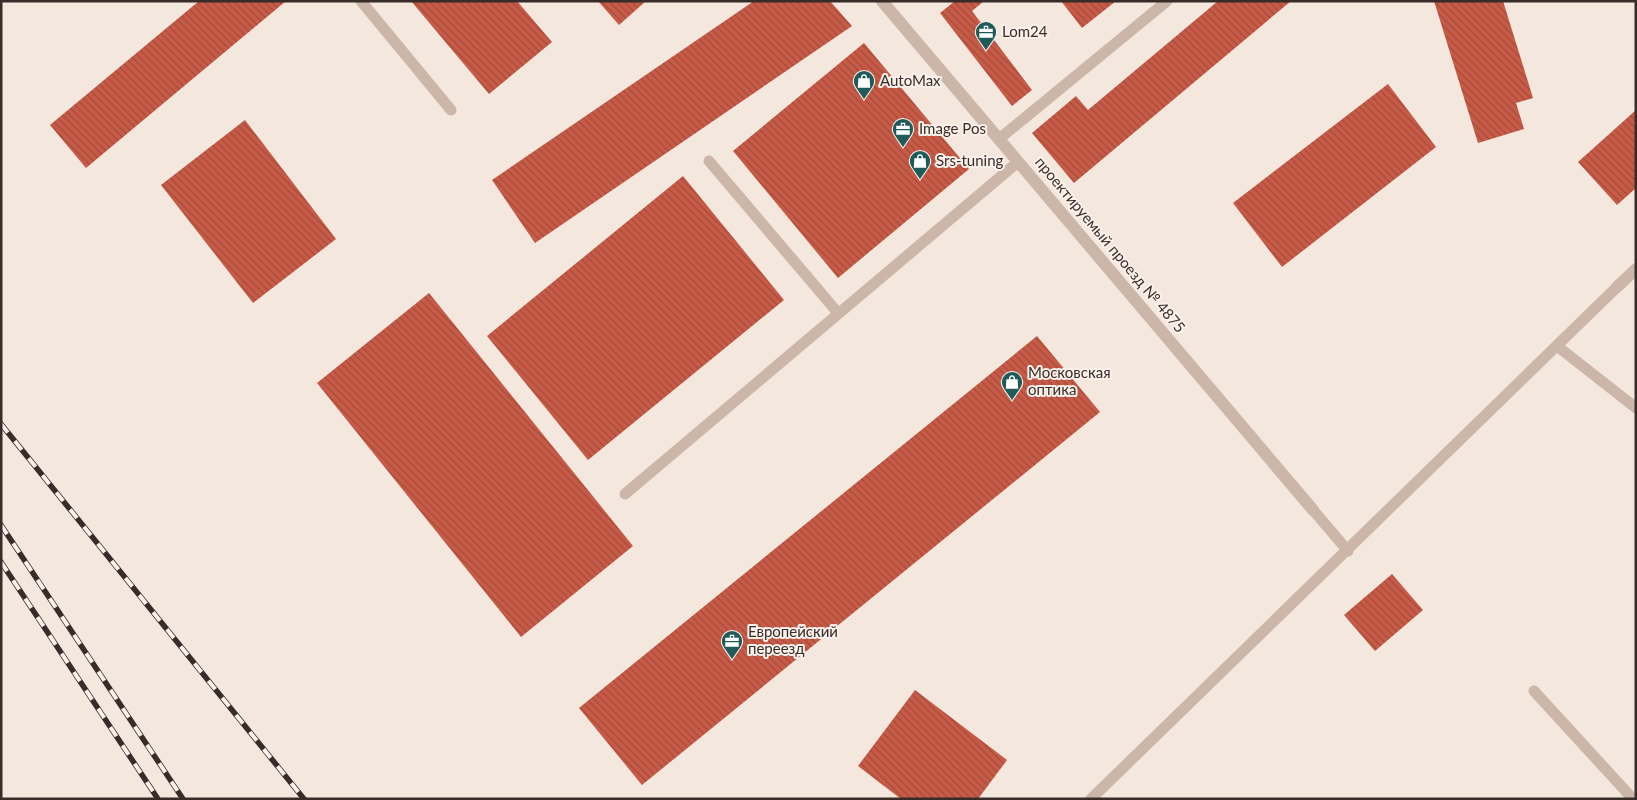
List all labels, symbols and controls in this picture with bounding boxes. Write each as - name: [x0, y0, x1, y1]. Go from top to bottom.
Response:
- office icon: Lom24: [974, 20, 998, 51]
- place label: Lom24: [1002, 22, 1048, 40]
- shop icon: AutoMax: [852, 69, 876, 100]
- place label: AutoMax: [880, 71, 941, 89]
- office icon: Image Pos: [891, 117, 915, 148]
- place label: Image Pos: [919, 119, 986, 137]
- shop icon: Srs-tuning: [908, 149, 932, 180]
- place label: Srs-tuning: [936, 151, 1004, 169]
- street label: проектируемый проезд № 4875: [1032, 153, 1190, 336]
- place label: Московская оптика: [1028, 363, 1111, 398]
- shop icon: Московская оптика: [1000, 370, 1024, 401]
- place label: Европейский переезд: [748, 622, 838, 657]
- office icon: Европейский переезд: [720, 629, 744, 660]

